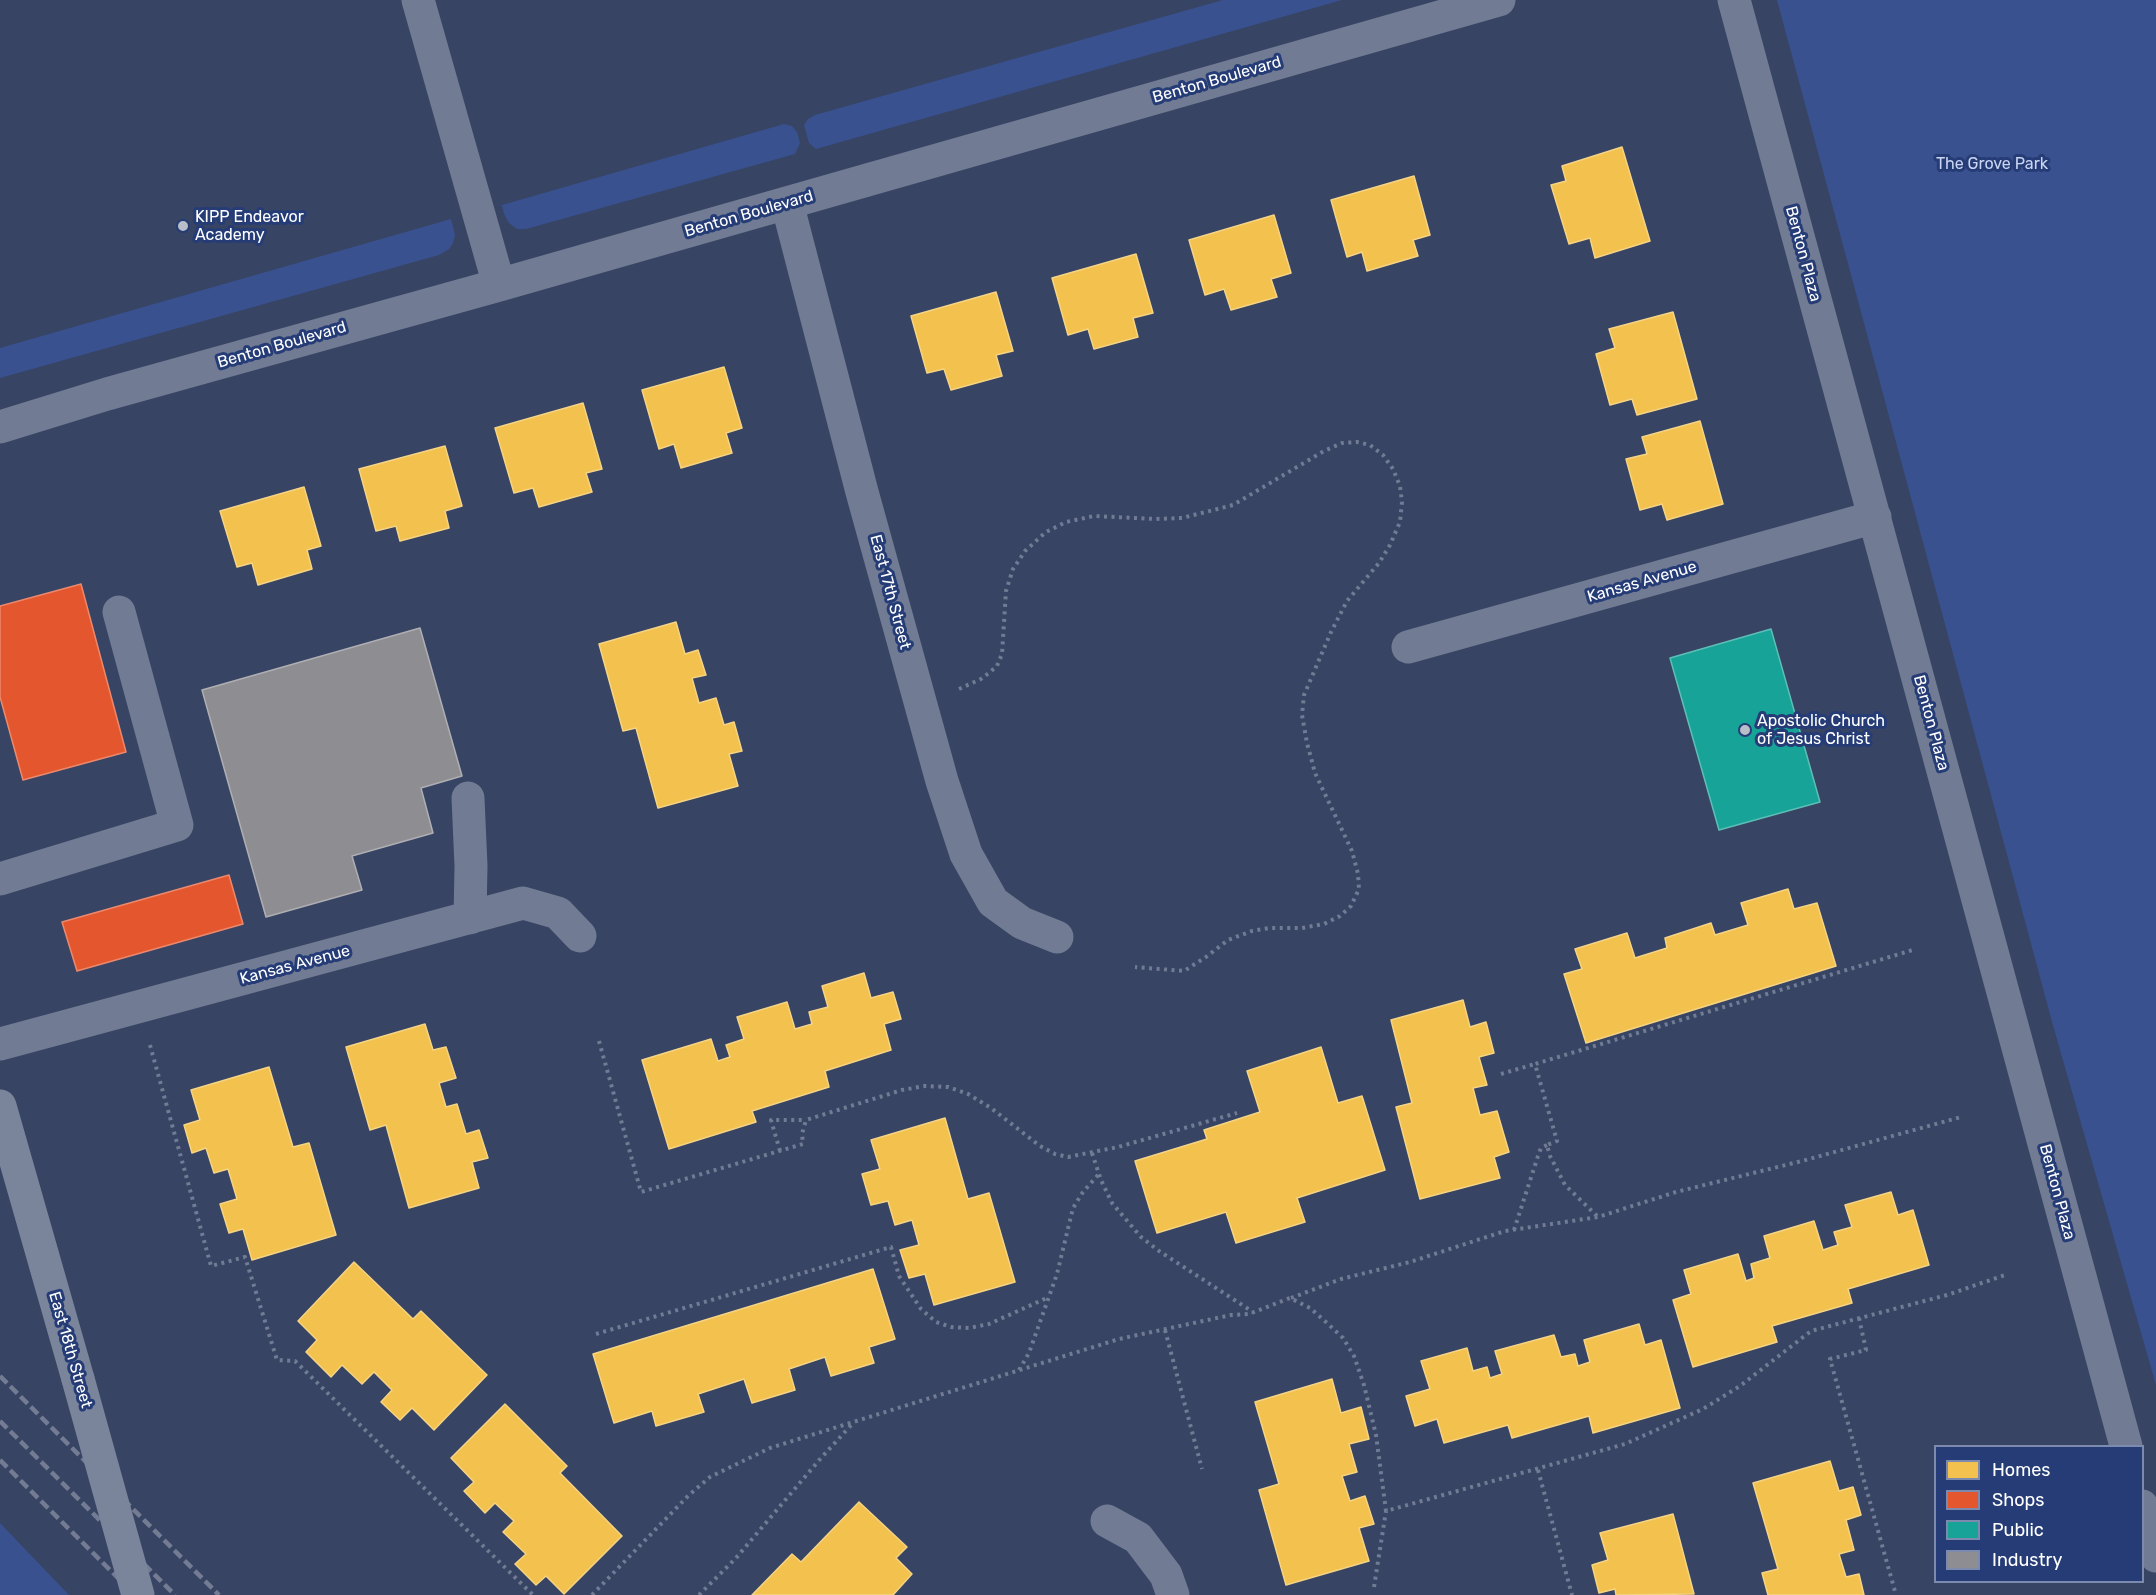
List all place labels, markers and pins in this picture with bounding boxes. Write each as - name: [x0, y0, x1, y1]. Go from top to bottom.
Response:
- place label: KIPP Endeavor Academy: [195, 207, 304, 245]
- marker: KIPP Endeavor Academy: [176, 219, 190, 233]
- place label: Apostolic Church of Jesus Christ: [1757, 711, 1885, 749]
- marker: Apostolic Church of Jesus Christ: [1738, 723, 1752, 737]

